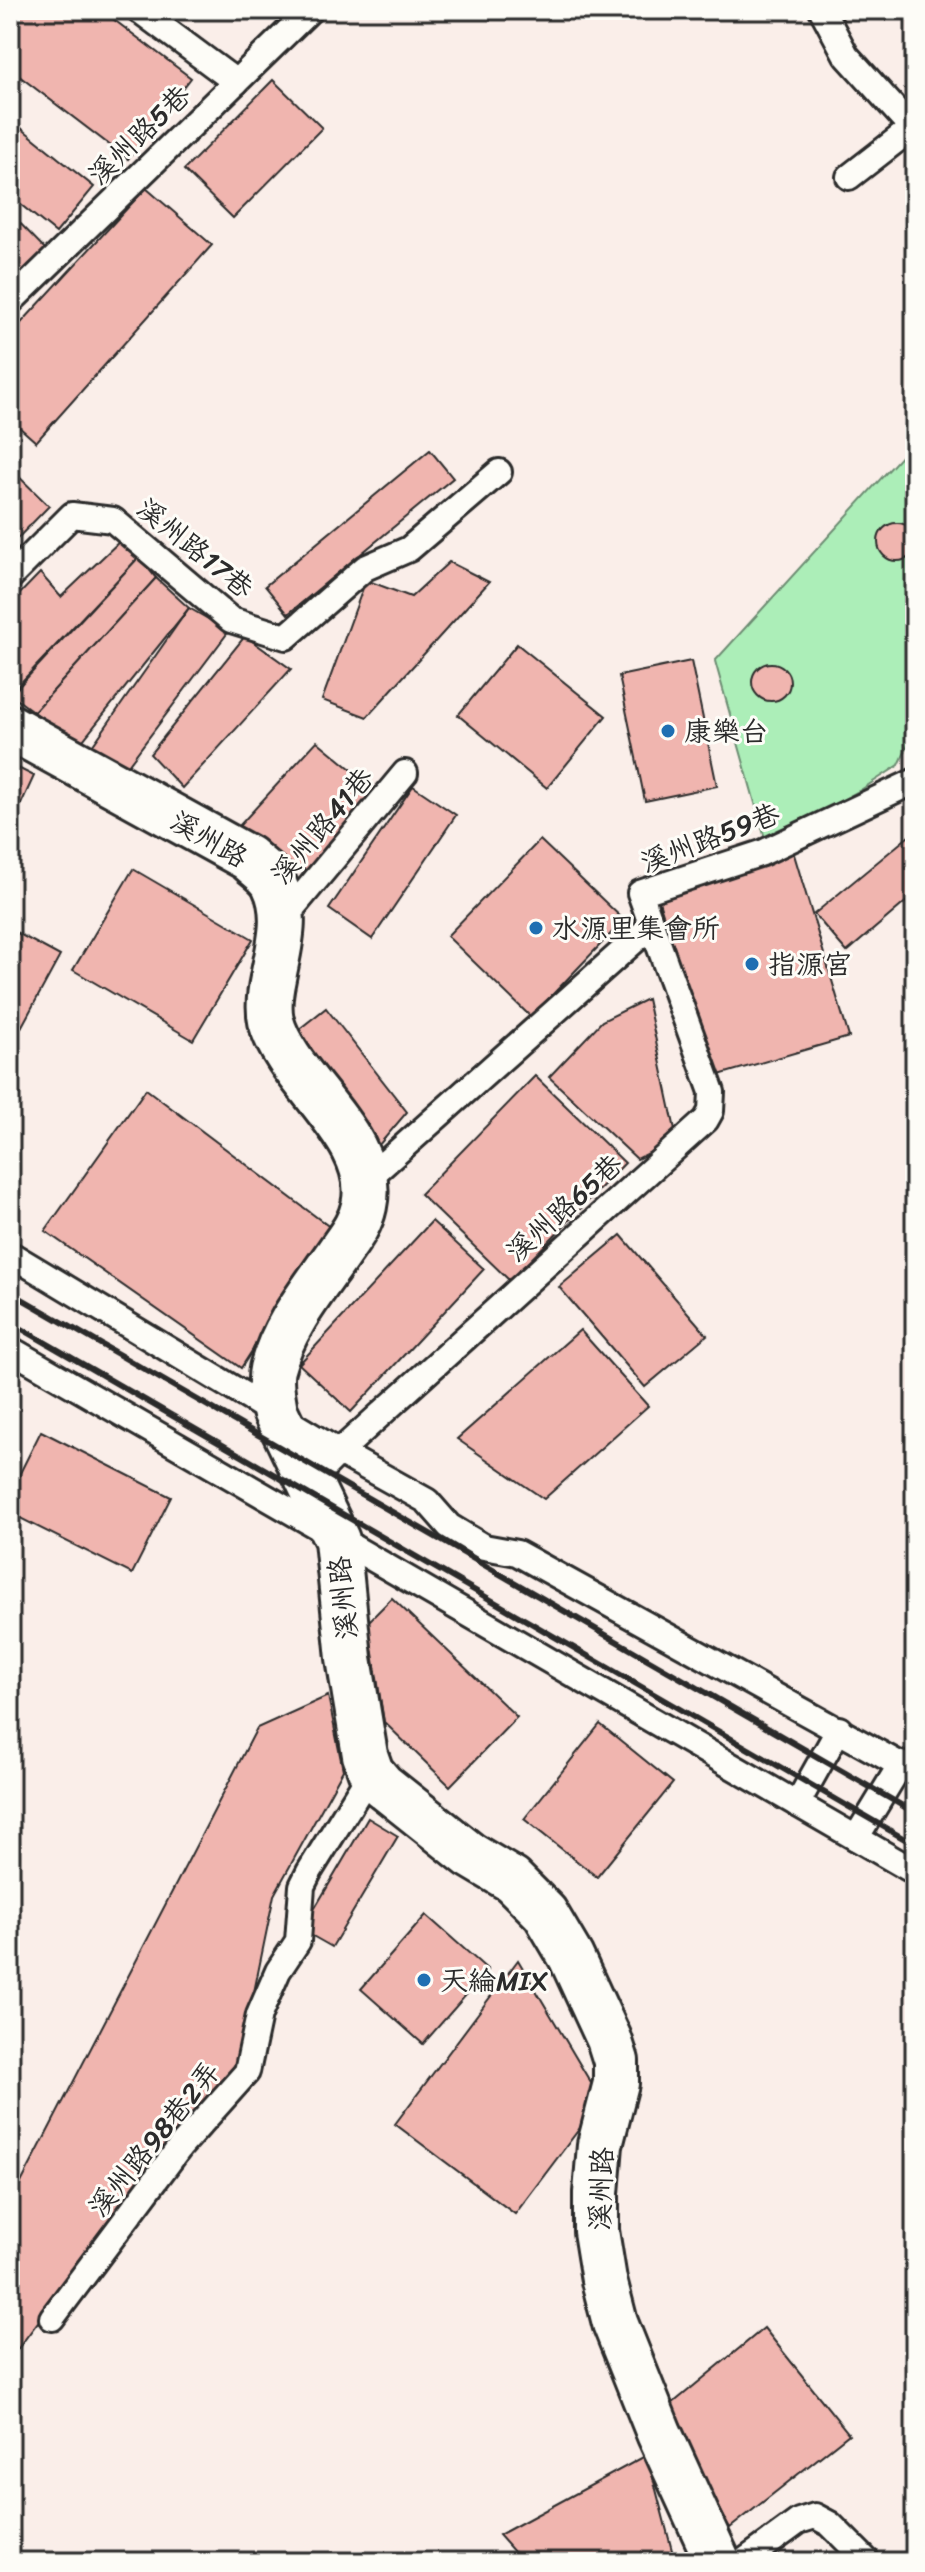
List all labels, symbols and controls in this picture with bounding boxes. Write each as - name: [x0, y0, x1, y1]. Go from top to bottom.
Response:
- street label: 溪州路5巷: [76, 72, 203, 197]
- street label: 溪州路17巷: [125, 485, 266, 612]
- place label: 康樂台: [684, 707, 768, 756]
- marker: 康樂台: [659, 722, 677, 740]
- street label: 溪州路41巷: [258, 755, 387, 896]
- street label: 溪州路59巷: [633, 789, 788, 887]
- street label: 溪州路: [160, 797, 258, 881]
- place label: 水源里集會所: [552, 904, 720, 953]
- marker: 水源里集會所: [527, 919, 545, 937]
- place label: 指源宮: [768, 940, 852, 989]
- marker: 指源宮: [743, 955, 761, 973]
- street label: 溪州路65巷: [494, 1141, 635, 1275]
- street label: 溪州路: [314, 1554, 372, 1642]
- place label: 天綸MIX: [440, 1956, 548, 2005]
- marker: 天綸MIX: [415, 1971, 433, 1989]
- street label: 溪州路98巷2弄: [75, 2050, 233, 2228]
- street label: 溪州路: [575, 2146, 627, 2232]

